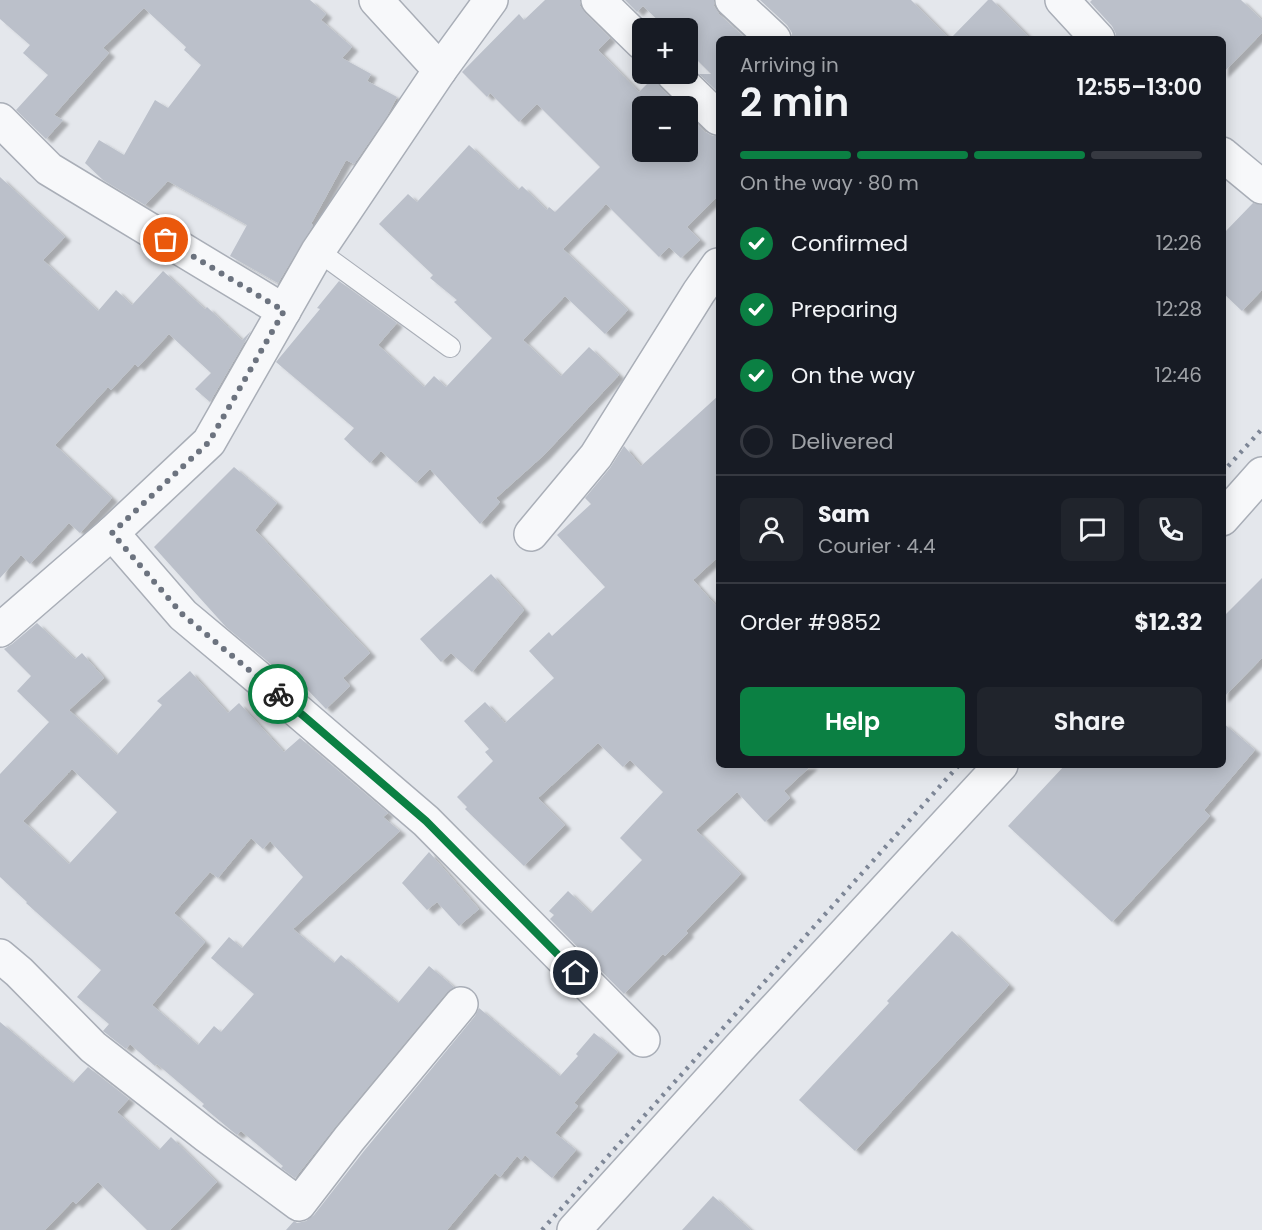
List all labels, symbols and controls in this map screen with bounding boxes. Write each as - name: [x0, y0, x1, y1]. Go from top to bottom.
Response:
- map controls: [632, 18, 698, 162]
- button: +: [632, 18, 698, 84]
- text: Arriving in: [740, 51, 839, 79]
- text: 12:55–13:00: [1076, 72, 1202, 103]
- text: 2 min: [740, 75, 849, 130]
- button: −: [632, 96, 698, 162]
- text: On the way · 80 m: [740, 169, 919, 197]
- pin: [140, 214, 191, 265]
- icon: bag: [149, 223, 182, 256]
- icon: check: [740, 227, 773, 260]
- text: Confirmed: [791, 228, 908, 259]
- text: 12:26: [1156, 229, 1202, 257]
- icon: check: [740, 293, 773, 326]
- text: Preparing: [791, 294, 898, 325]
- text: 12:28: [1156, 295, 1202, 323]
- icon: check: [740, 359, 773, 392]
- text: On the way: [791, 360, 915, 391]
- text: 12:46: [1155, 361, 1202, 389]
- text: Delivered: [791, 426, 894, 457]
- button: person: [740, 498, 803, 561]
- button: chat: [1061, 498, 1124, 561]
- button: phone: [1139, 498, 1202, 561]
- text: Sam: [818, 499, 870, 530]
- text: Courier · 4.4: [818, 532, 936, 560]
- text: Order #9852: [740, 607, 881, 638]
- text: $12.32: [1135, 607, 1202, 638]
- courier: [248, 664, 308, 724]
- icon: bike: [262, 678, 295, 711]
- button: Help: [740, 687, 965, 756]
- button: Share: [977, 687, 1202, 756]
- pin: [550, 947, 601, 998]
- icon: home: [559, 956, 592, 989]

